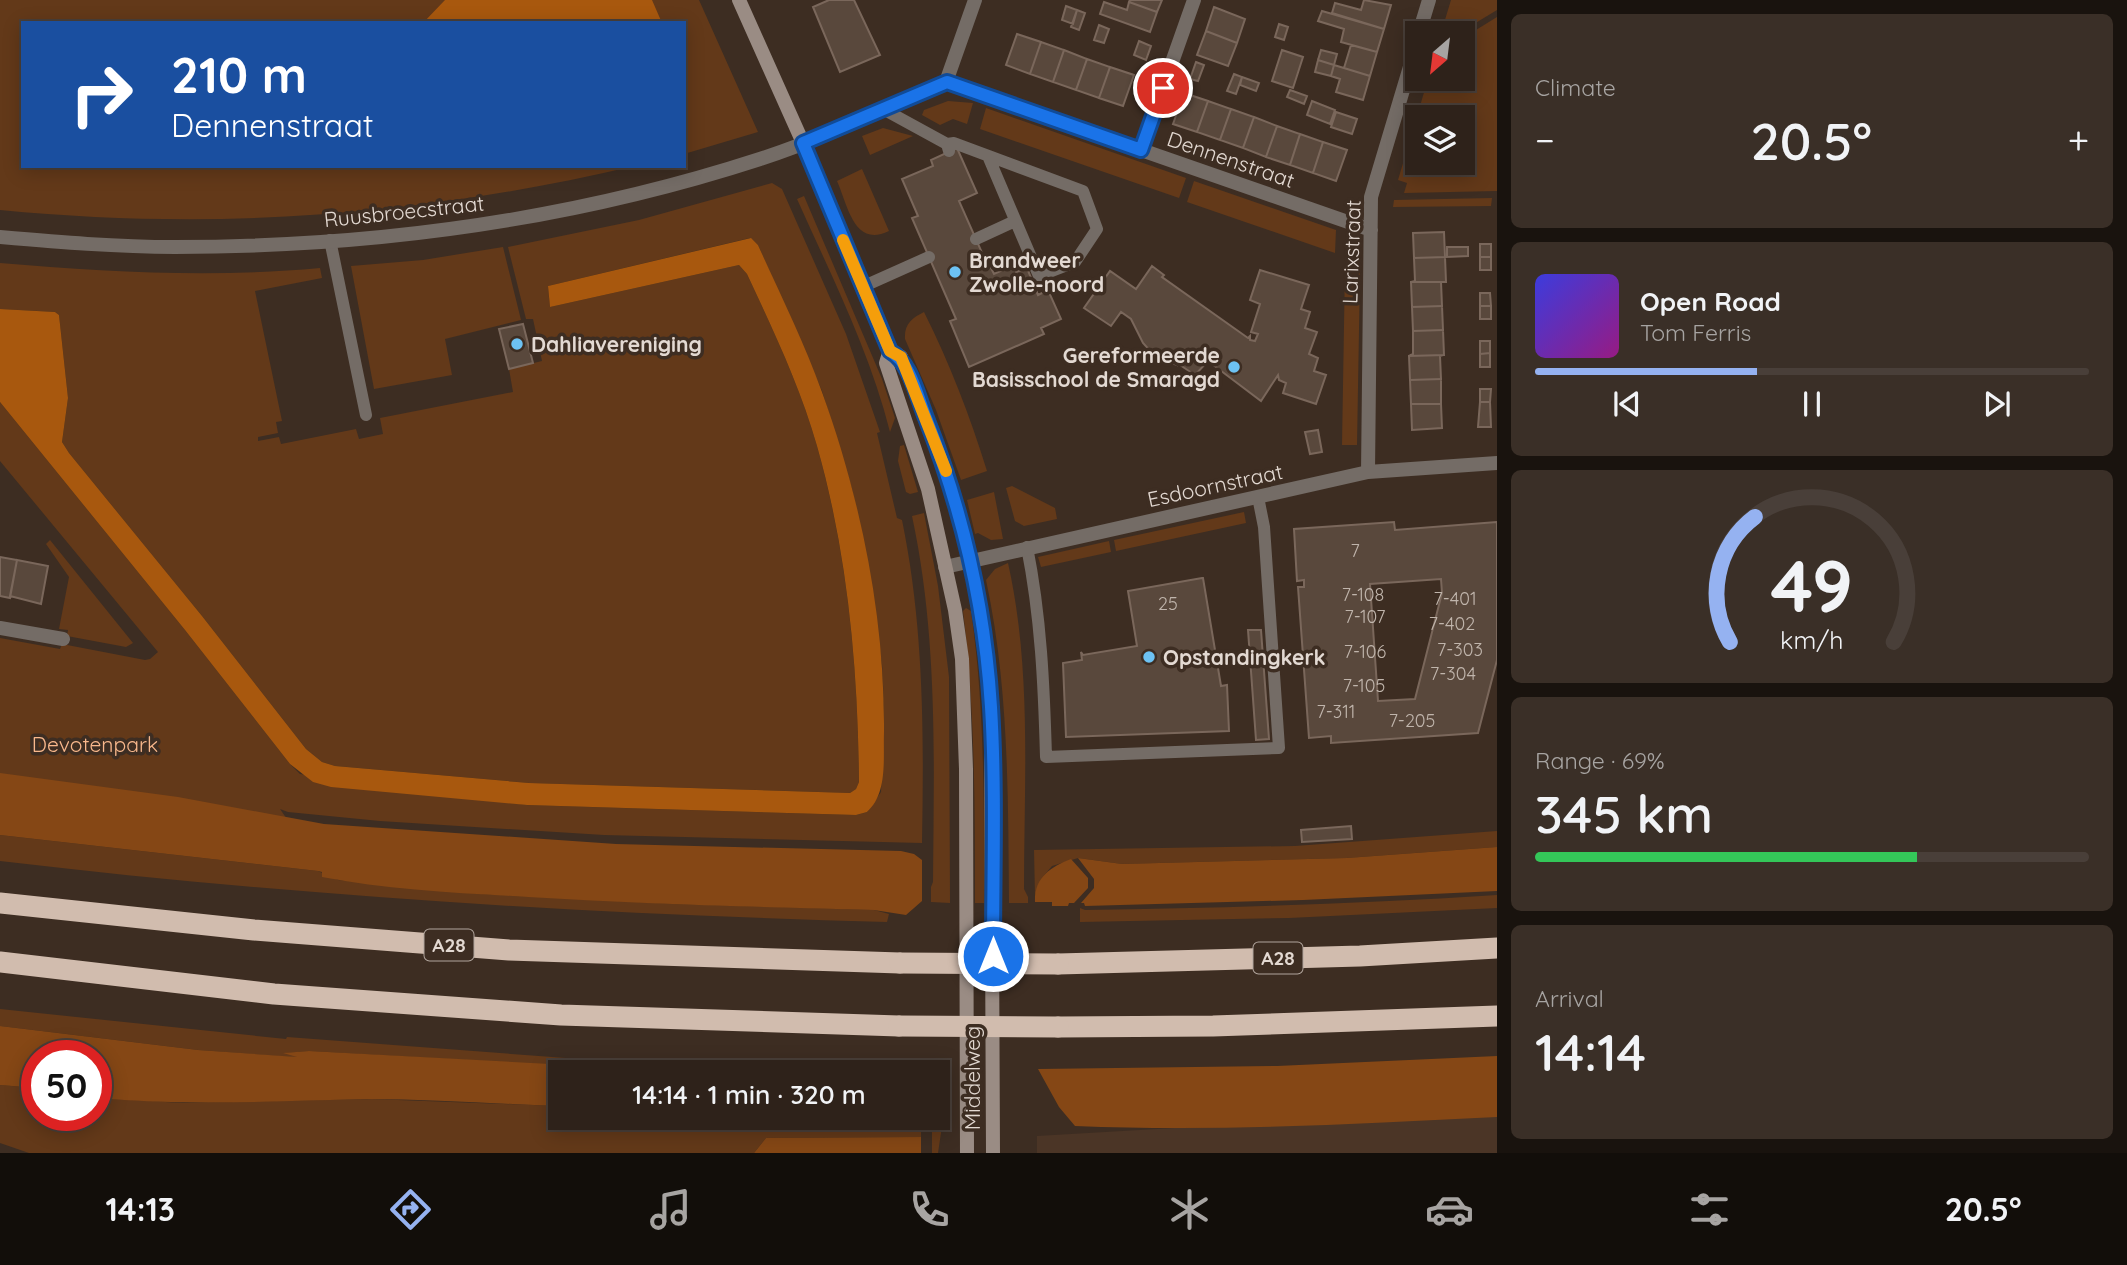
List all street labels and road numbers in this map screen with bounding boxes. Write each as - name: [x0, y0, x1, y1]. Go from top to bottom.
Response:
- street label: Dennenstraat: [1164, 125, 1298, 193]
- street label: Ruusbroecstraat: [323, 190, 485, 232]
- street label: Larixstraat: [1336, 200, 1366, 304]
- street label: Esdoornstraat: [1145, 458, 1285, 512]
- road number: A28: [424, 930, 474, 960]
- road number: A28: [1254, 942, 1302, 974]
- street label: Middelweg: [959, 1026, 985, 1130]

